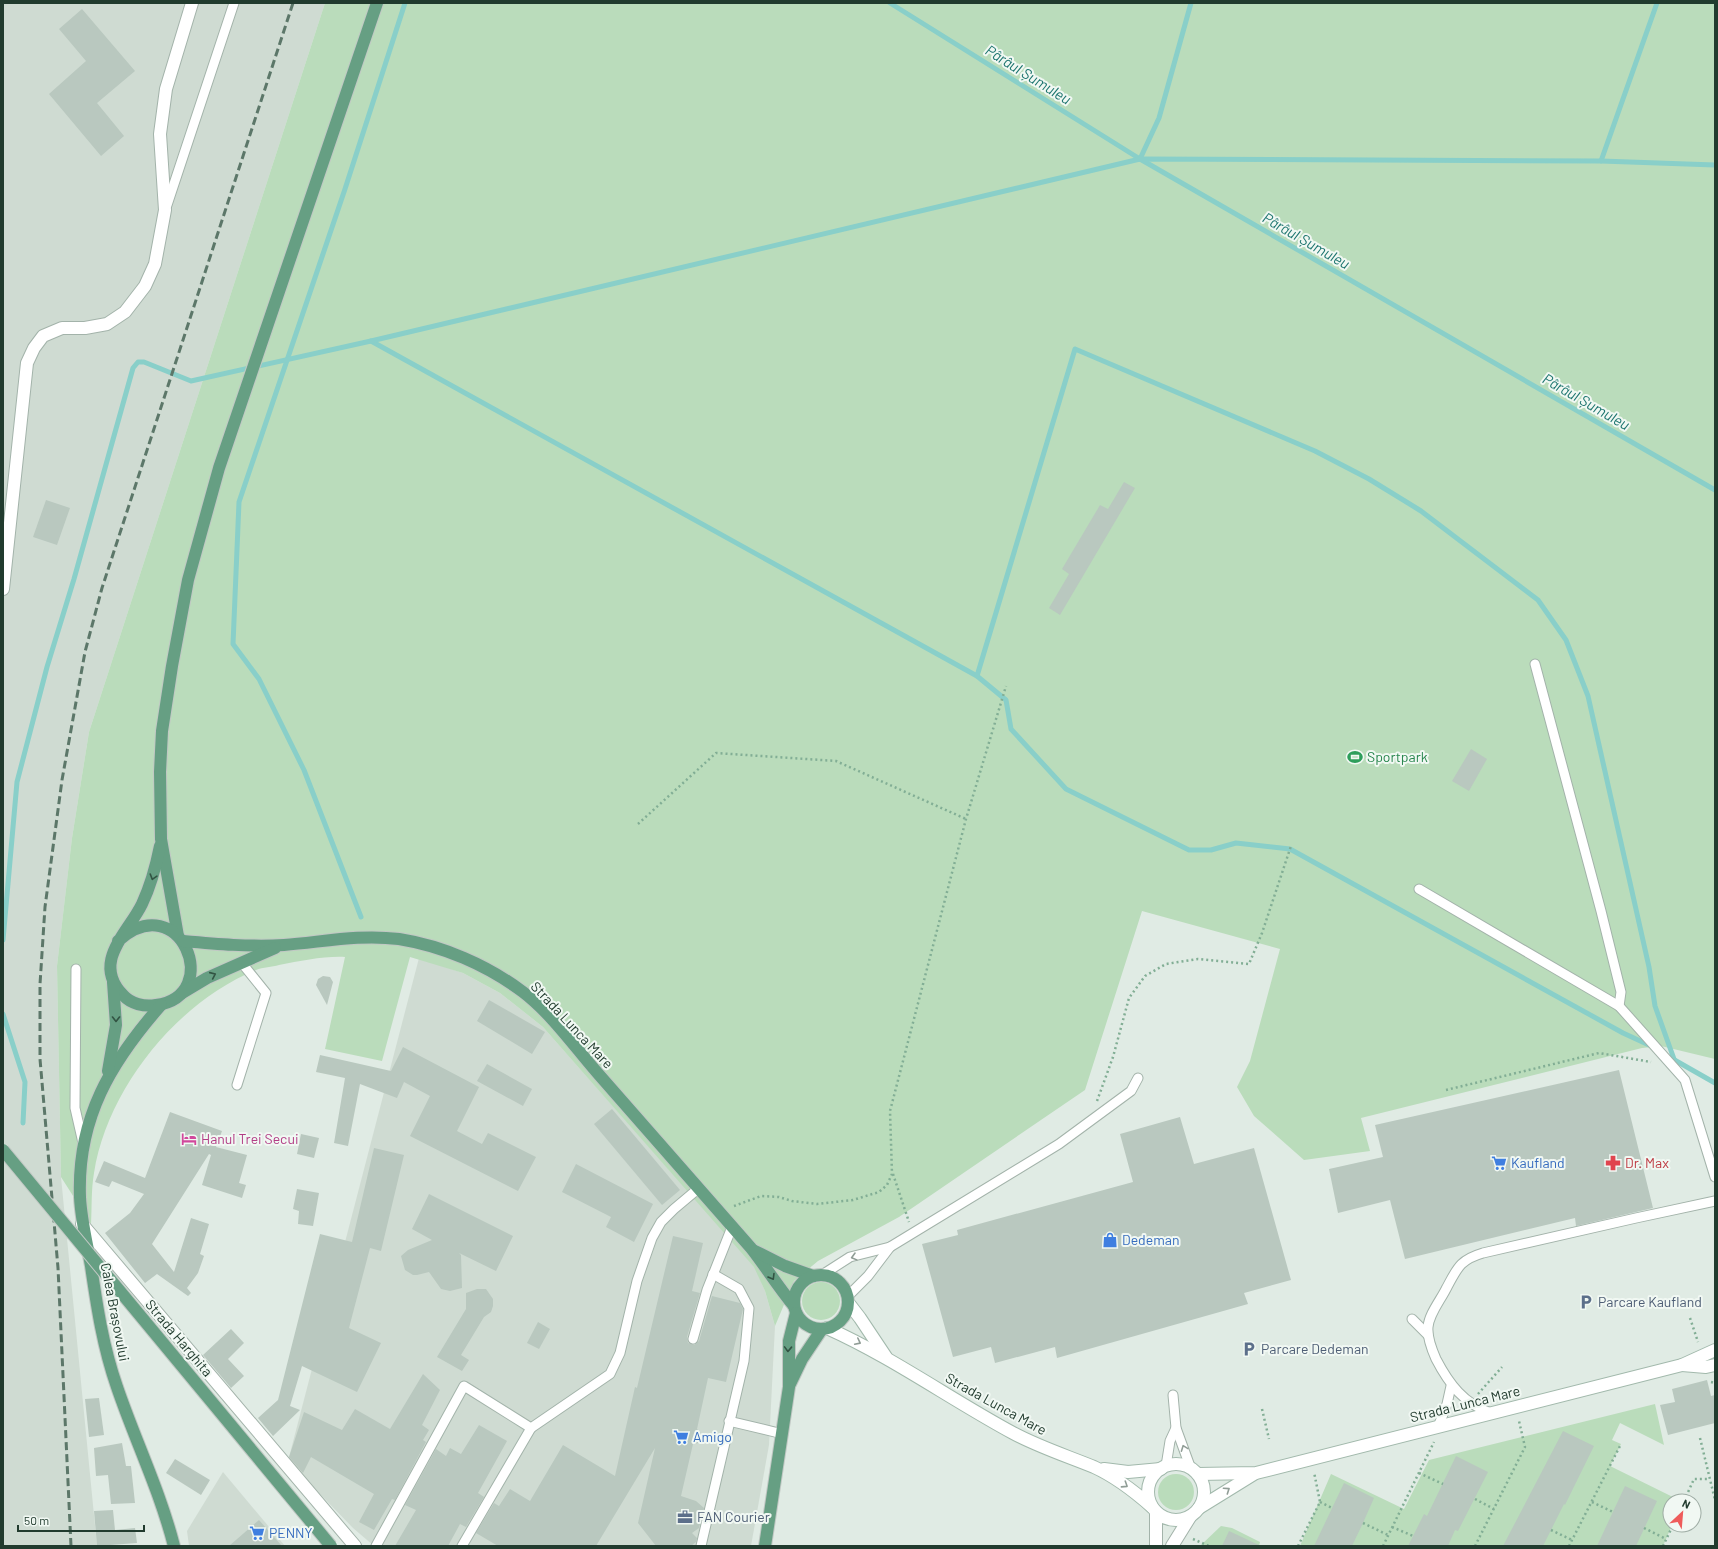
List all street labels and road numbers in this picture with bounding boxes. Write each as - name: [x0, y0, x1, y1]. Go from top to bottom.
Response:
- street label: Strada Lunca Mare: [528, 978, 617, 1072]
- street label: Calea Brașovului: [98, 1261, 133, 1362]
- street label: Strada Harghita: [142, 1296, 216, 1380]
- street label: Strada Lunca Mare: [943, 1369, 1050, 1438]
- street label: Strada Lunca Mare: [1408, 1382, 1522, 1425]

